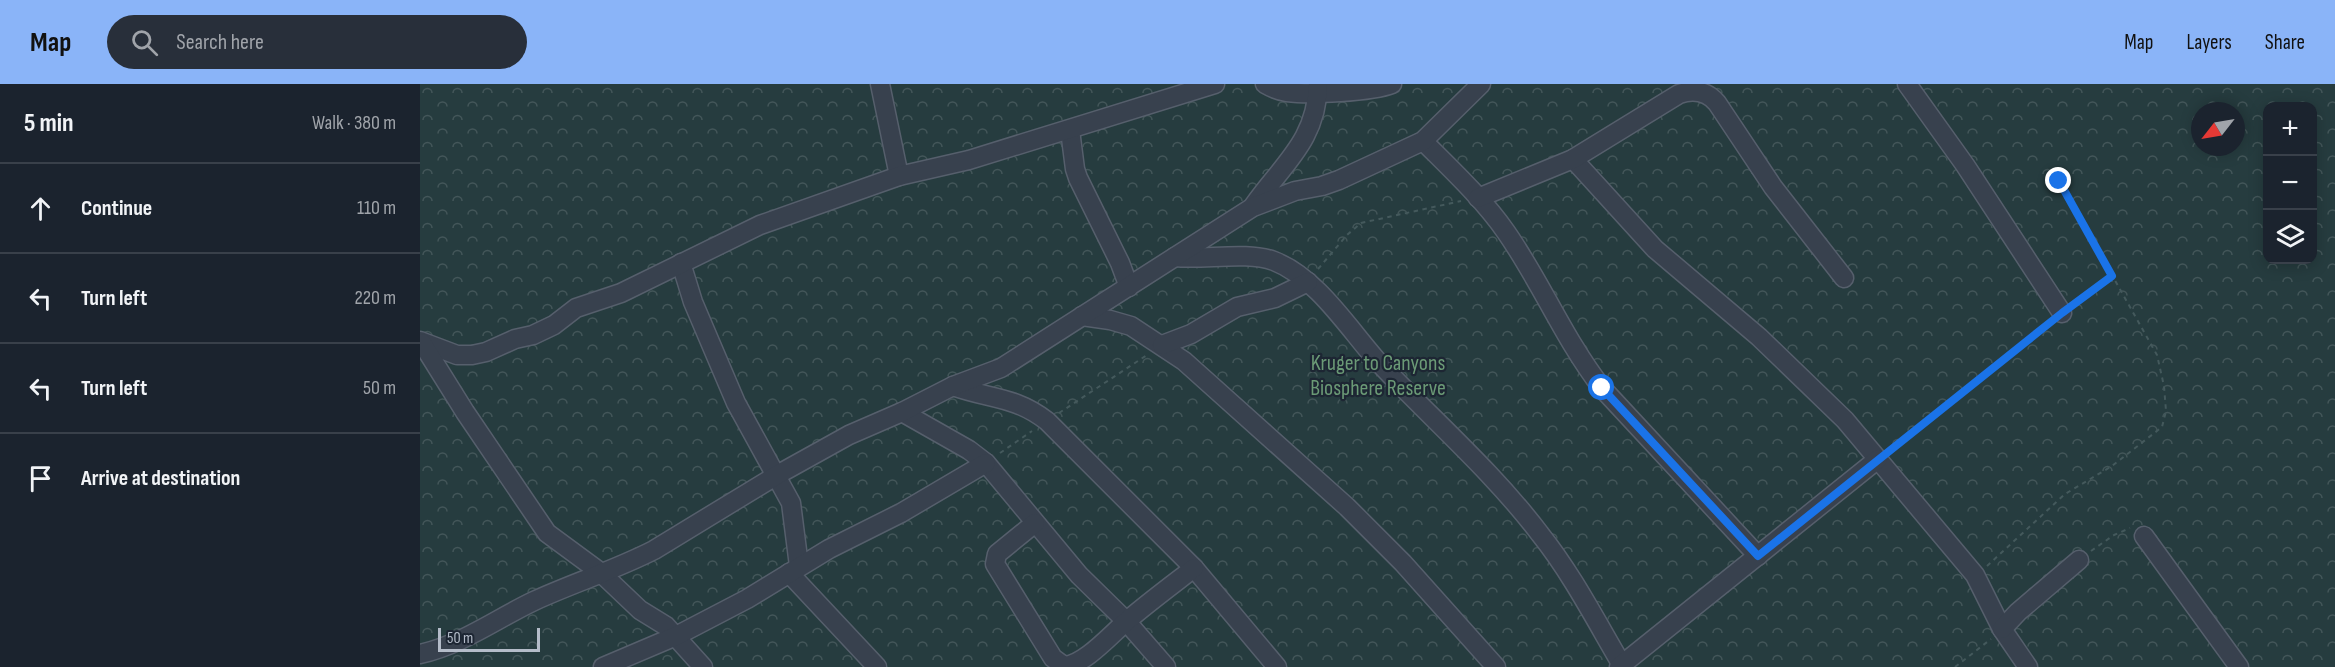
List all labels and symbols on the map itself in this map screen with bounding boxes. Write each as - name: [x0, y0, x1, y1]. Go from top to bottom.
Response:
- north arrow: [2191, 102, 2245, 156]
- route end: [2045, 167, 2071, 193]
- park label: Kruger to Canyons Biosphere Reserve: [1310, 350, 1446, 402]
- route start: [1588, 374, 1614, 400]
- scale bar: [438, 625, 540, 652]

